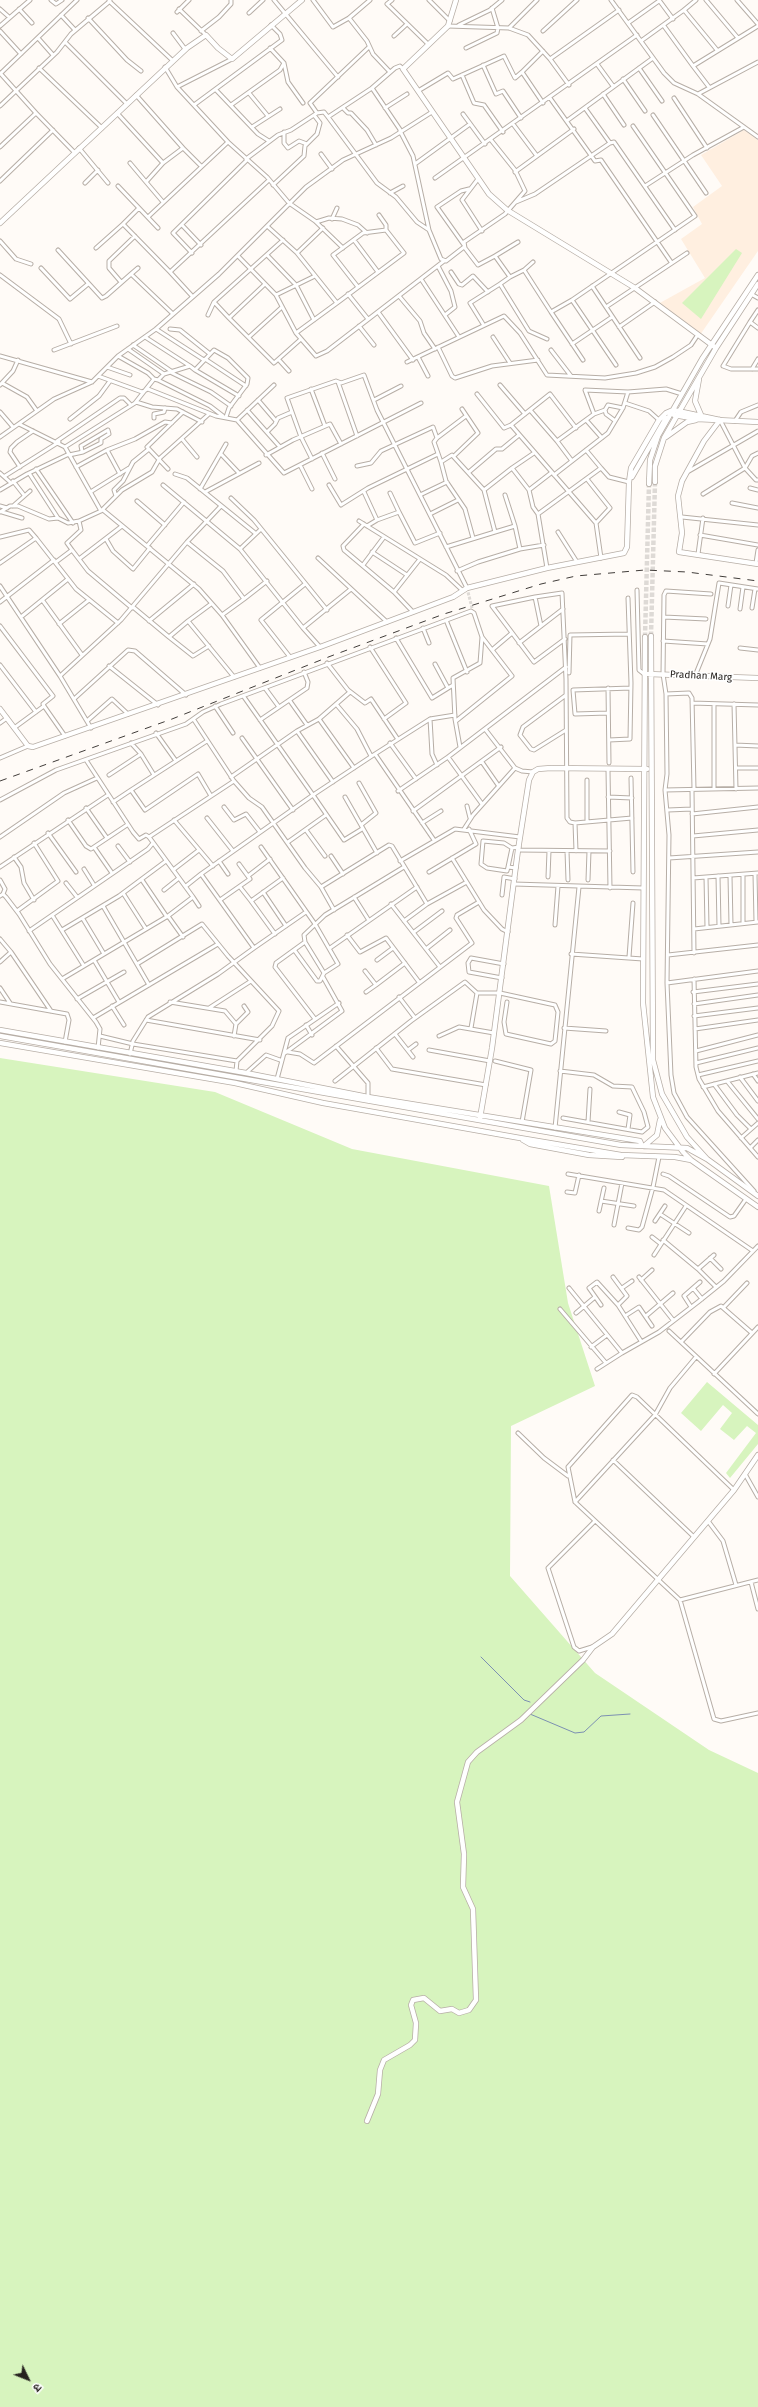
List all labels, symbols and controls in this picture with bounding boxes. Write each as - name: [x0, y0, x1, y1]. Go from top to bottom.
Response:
- street label: Pradhan Marg: [669, 668, 733, 684]
- north arrow: [8, 2359, 48, 2399]
- text: उ: [30, 2381, 44, 2394]

